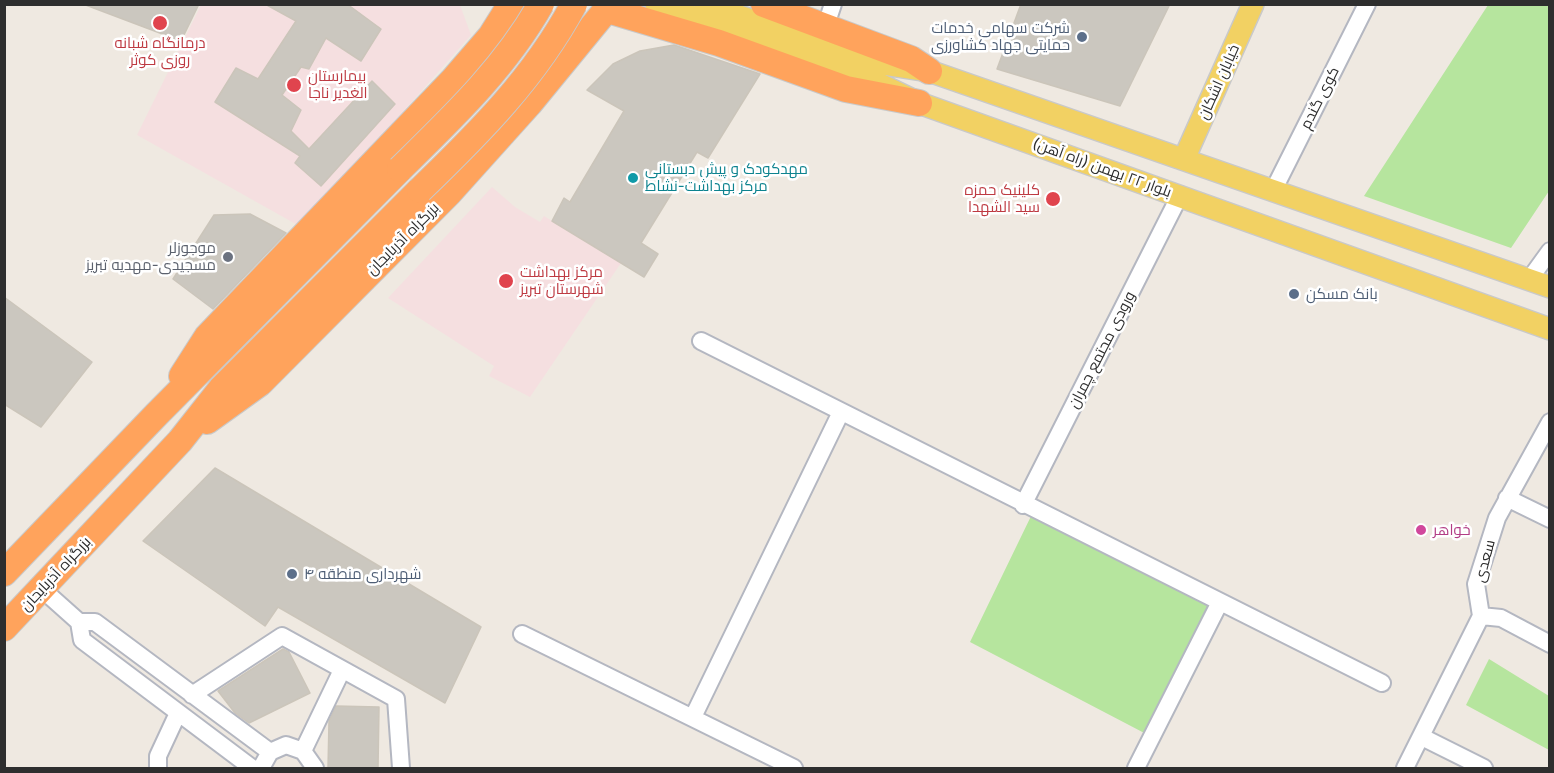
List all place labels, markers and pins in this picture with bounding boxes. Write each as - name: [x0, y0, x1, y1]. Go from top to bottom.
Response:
- marker: درمانگاه شبانه روزی کوثر: [151, 14, 169, 32]
- place label: شرکت سهامی خدمات حمایتی جهاد کشاورزی: [931, 19, 1070, 54]
- marker: شرکت سهامی خدمات حمایتی جهاد کشاورزی: [1075, 30, 1089, 44]
- place label: درمانگاه شبانه روزی کوثر: [114, 34, 206, 69]
- place label: بیمارستان الغدیر ناجا: [308, 67, 368, 102]
- marker: بیمارستان الغدیر ناجا: [285, 76, 303, 94]
- place label: مهدکودک و پیش دبستانی مرکز بهداشت-نشاط: [645, 160, 808, 195]
- marker: مهدکودک و پیش دبستانی مرکز بهداشت-نشاط: [626, 171, 640, 185]
- place label: کلینیک حمزه سید الشهدا: [965, 181, 1040, 216]
- marker: کلینیک حمزه سید الشهدا: [1044, 190, 1062, 208]
- place label: موجوزلر مسجیدی-مهدیه تبریز: [86, 239, 216, 274]
- marker: موجوزلر مسجیدی-مهدیه تبریز: [221, 250, 235, 264]
- place label: مرکز بهداشت شهرستان تبریز: [520, 263, 604, 298]
- marker: مرکز بهداشت شهرستان تبریز: [497, 272, 515, 290]
- place label: بانک مسکن: [1306, 285, 1378, 303]
- marker: بانک مسکن: [1287, 287, 1301, 301]
- place label: خواهر: [1433, 521, 1470, 539]
- marker: خواهر: [1414, 523, 1428, 537]
- place label: شهرداری منطقه ۴: [304, 565, 421, 583]
- marker: شهرداری منطقه ۴: [285, 567, 299, 581]

